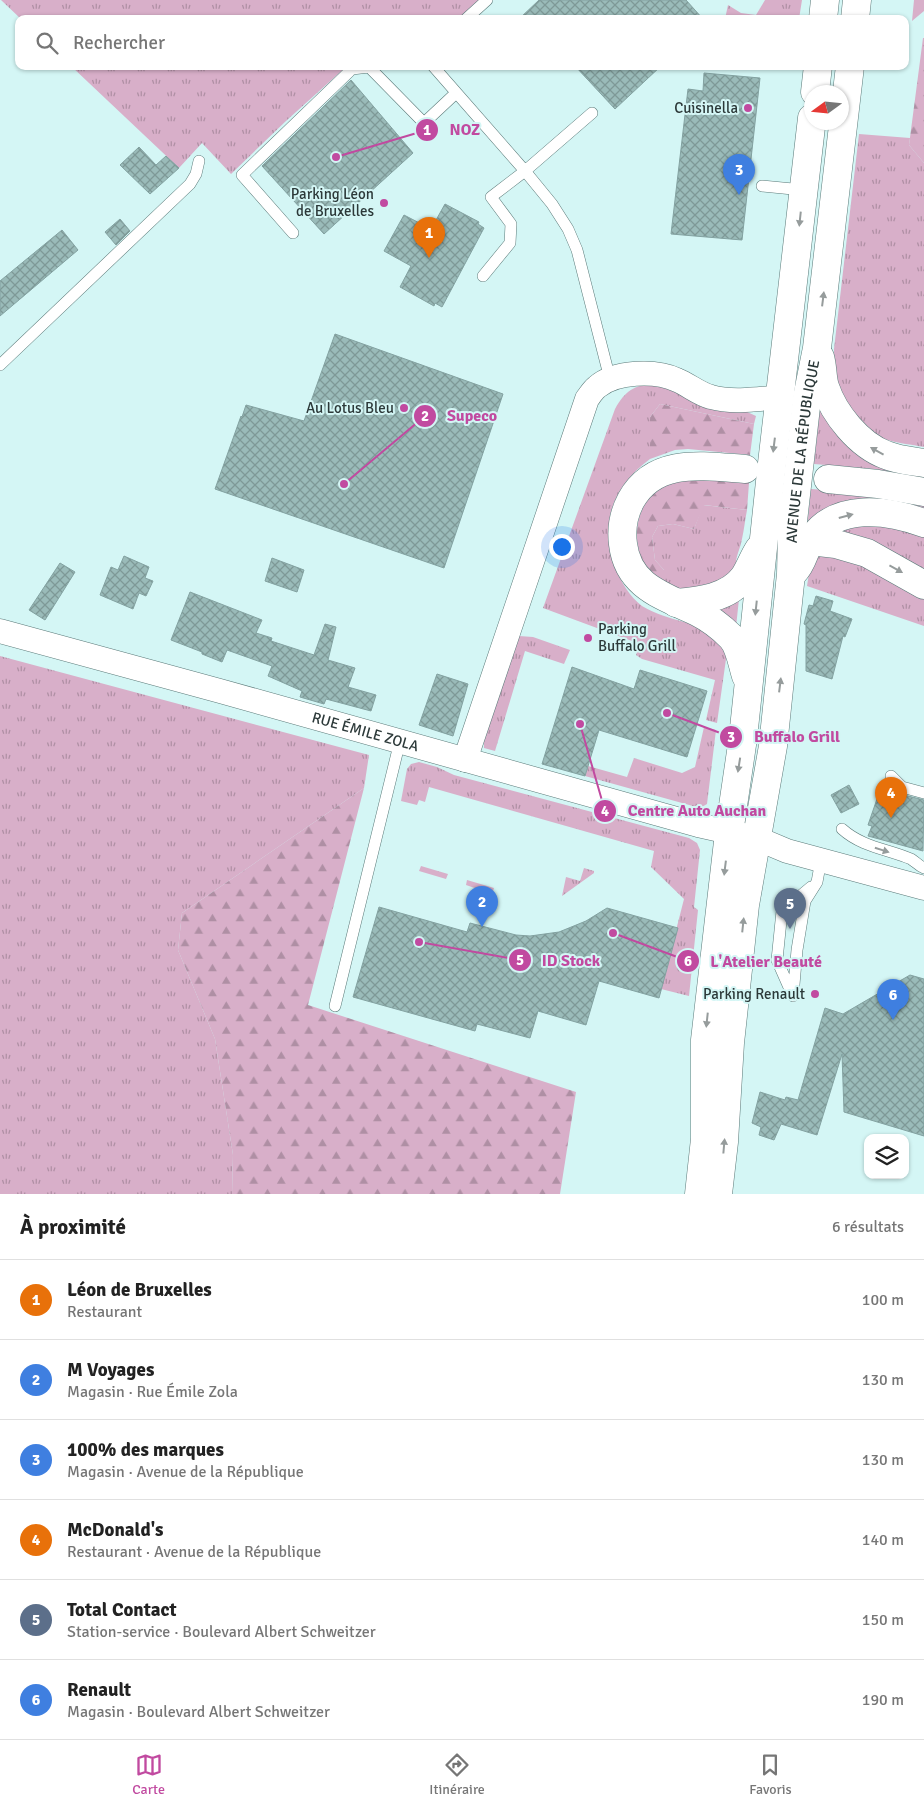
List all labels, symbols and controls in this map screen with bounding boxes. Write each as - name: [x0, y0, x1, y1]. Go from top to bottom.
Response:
- search box: [15, 15, 909, 70]
- icon: search: [33, 29, 61, 57]
- text: Rechercher: [73, 31, 165, 55]
- north arrow: [804, 85, 849, 130]
- place label: Cuisinella: [674, 99, 738, 117]
- marker: Cuisinella: [742, 102, 754, 114]
- callout: NOZ: [414, 114, 490, 145]
- text: NOZ: [450, 120, 480, 140]
- text: 1: [423, 121, 431, 139]
- pin: 3: [723, 154, 755, 195]
- place label: Parking Léon de Bruxelles: [291, 185, 374, 220]
- marker: Parking Léon de Bruxelles: [378, 197, 390, 209]
- one-way arrow: [795, 211, 803, 227]
- pin: 1: [413, 217, 445, 258]
- one-way arrow: [819, 291, 827, 307]
- street label: AVENUE DE LA RÉPUBLIQUE: [783, 358, 823, 543]
- place label: Au Lotus Bleu: [306, 399, 394, 417]
- callout: Supeco: [412, 400, 507, 431]
- marker: Au Lotus Bleu: [398, 402, 410, 414]
- text: Supeco: [447, 406, 497, 426]
- text: 2: [421, 407, 429, 425]
- one-way arrow: [770, 437, 778, 453]
- one-way arrow: [870, 447, 885, 455]
- one-way arrow: [839, 512, 854, 520]
- your location: [549, 534, 575, 560]
- one-way arrow: [888, 565, 903, 573]
- one-way arrow: [752, 600, 760, 616]
- place label: Parking Buffalo Grill: [598, 620, 676, 655]
- marker: Parking Buffalo Grill: [582, 632, 594, 644]
- one-way arrow: [776, 677, 784, 693]
- street label: RUE ÉMILE ZOLA: [310, 708, 421, 755]
- callout: Buffalo Grill: [719, 721, 850, 752]
- text: Buffalo Grill: [754, 727, 840, 747]
- text: 3: [727, 728, 735, 746]
- one-way arrow: [735, 758, 743, 774]
- pin: 4: [875, 777, 907, 818]
- callout: Centre Auto Auchan: [593, 795, 776, 826]
- text: Centre Auto Auchan: [628, 801, 766, 821]
- text: 4: [601, 802, 609, 820]
- one-way arrow: [875, 847, 890, 855]
- one-way arrow: [720, 860, 728, 876]
- pin: 2: [466, 886, 498, 927]
- pin: 5: [774, 888, 806, 929]
- one-way arrow: [739, 916, 747, 932]
- callout: ID Stock: [507, 944, 611, 975]
- callout: L'Atelier Beauté: [675, 945, 832, 976]
- text: 5: [516, 951, 524, 969]
- text: ID Stock: [542, 951, 601, 971]
- text: 6: [684, 952, 692, 970]
- text: L'Atelier Beauté: [710, 952, 822, 972]
- pin: 6: [877, 979, 909, 1020]
- place label: Parking Renault: [703, 985, 805, 1003]
- marker: Parking Renault: [809, 988, 821, 1000]
- one-way arrow: [703, 1013, 711, 1029]
- map controls: [864, 1134, 909, 1179]
- button: layers: [864, 1134, 909, 1179]
- one-way arrow: [720, 1137, 728, 1153]
- text: À proximité: [20, 1214, 126, 1240]
- text: 6 résultats: [832, 1217, 904, 1237]
- text: Léon de Bruxelles: [67, 1278, 212, 1302]
- text: 1: [32, 1290, 40, 1310]
- text: 100 m: [862, 1290, 904, 1310]
- text: Restaurant: [67, 1302, 142, 1322]
- text: M Voyages: [67, 1358, 154, 1382]
- text: 2: [32, 1370, 40, 1390]
- text: 130 m: [862, 1370, 904, 1390]
- text: Magasin · Rue Émile Zola: [67, 1382, 238, 1402]
- text: 100% des marques: [67, 1438, 224, 1462]
- text: 3: [32, 1450, 40, 1470]
- text: 130 m: [862, 1450, 904, 1470]
- text: Magasin · Avenue de la République: [67, 1462, 304, 1482]
- text: McDonald's: [67, 1518, 163, 1542]
- text: 4: [32, 1530, 40, 1550]
- text: 140 m: [862, 1530, 904, 1550]
- text: Restaurant · Avenue de la République: [67, 1542, 321, 1562]
- text: Total Contact: [67, 1598, 177, 1622]
- text: 5: [32, 1610, 40, 1630]
- text: 150 m: [862, 1610, 904, 1630]
- text: Station-service · Boulevard Albert Schweitzer: [67, 1622, 376, 1642]
- text: Renault: [67, 1678, 131, 1702]
- text: 6: [32, 1690, 40, 1710]
- text: 190 m: [862, 1690, 904, 1710]
- text: Magasin · Boulevard Albert Schweitzer: [67, 1702, 330, 1722]
- tab: Carte: [132, 1751, 165, 1798]
- tab: Itinéraire: [429, 1751, 485, 1798]
- tab: Favoris: [749, 1751, 792, 1798]

